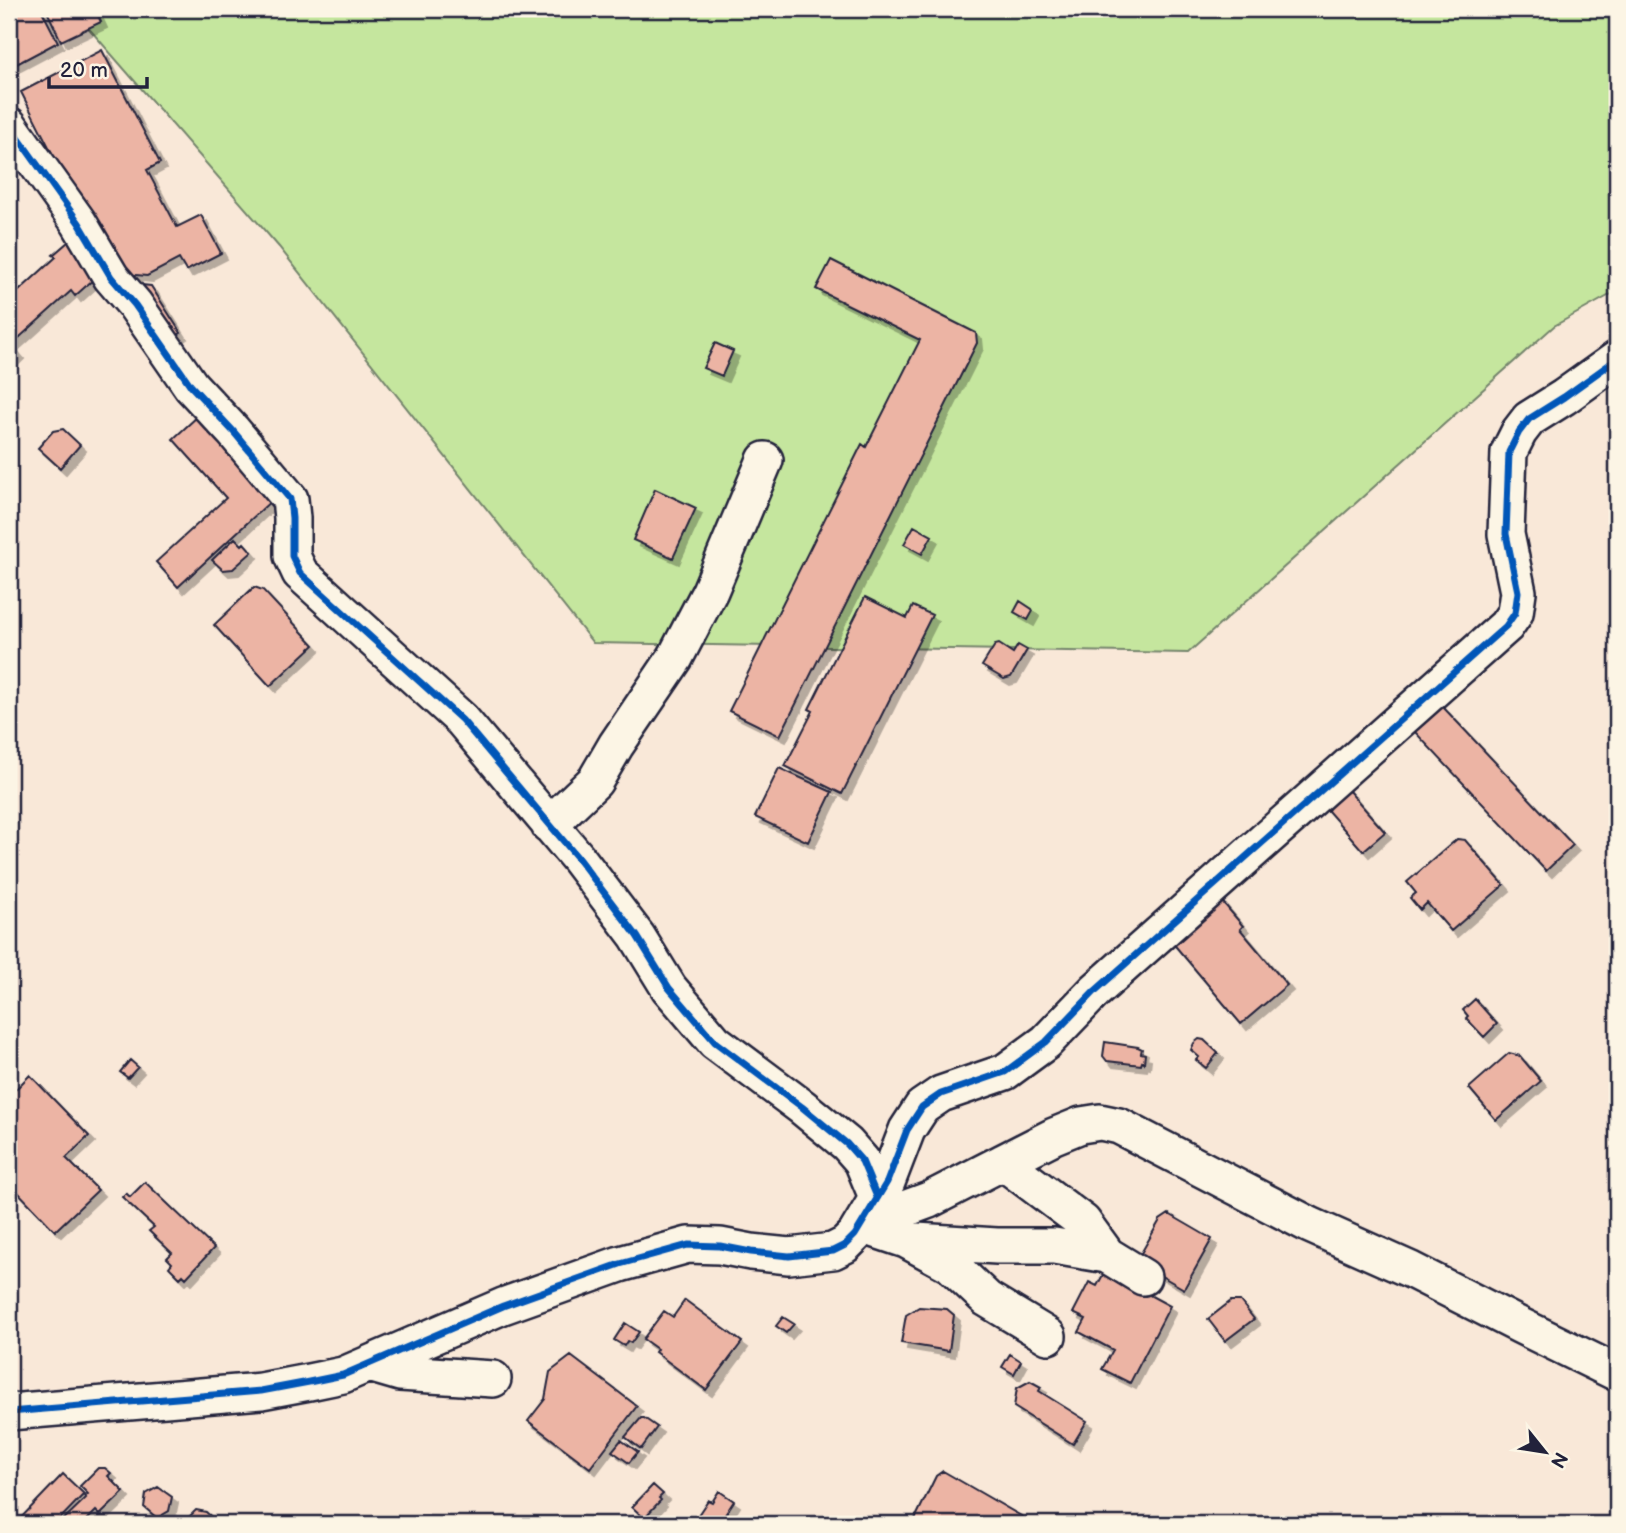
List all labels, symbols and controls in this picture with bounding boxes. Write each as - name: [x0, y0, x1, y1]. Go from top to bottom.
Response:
- scale bar: [49, 46, 147, 90]
- text: 20 m: [60, 58, 108, 83]
- north arrow: [1510, 1418, 1580, 1488]
- text: N: [1545, 1448, 1572, 1472]

